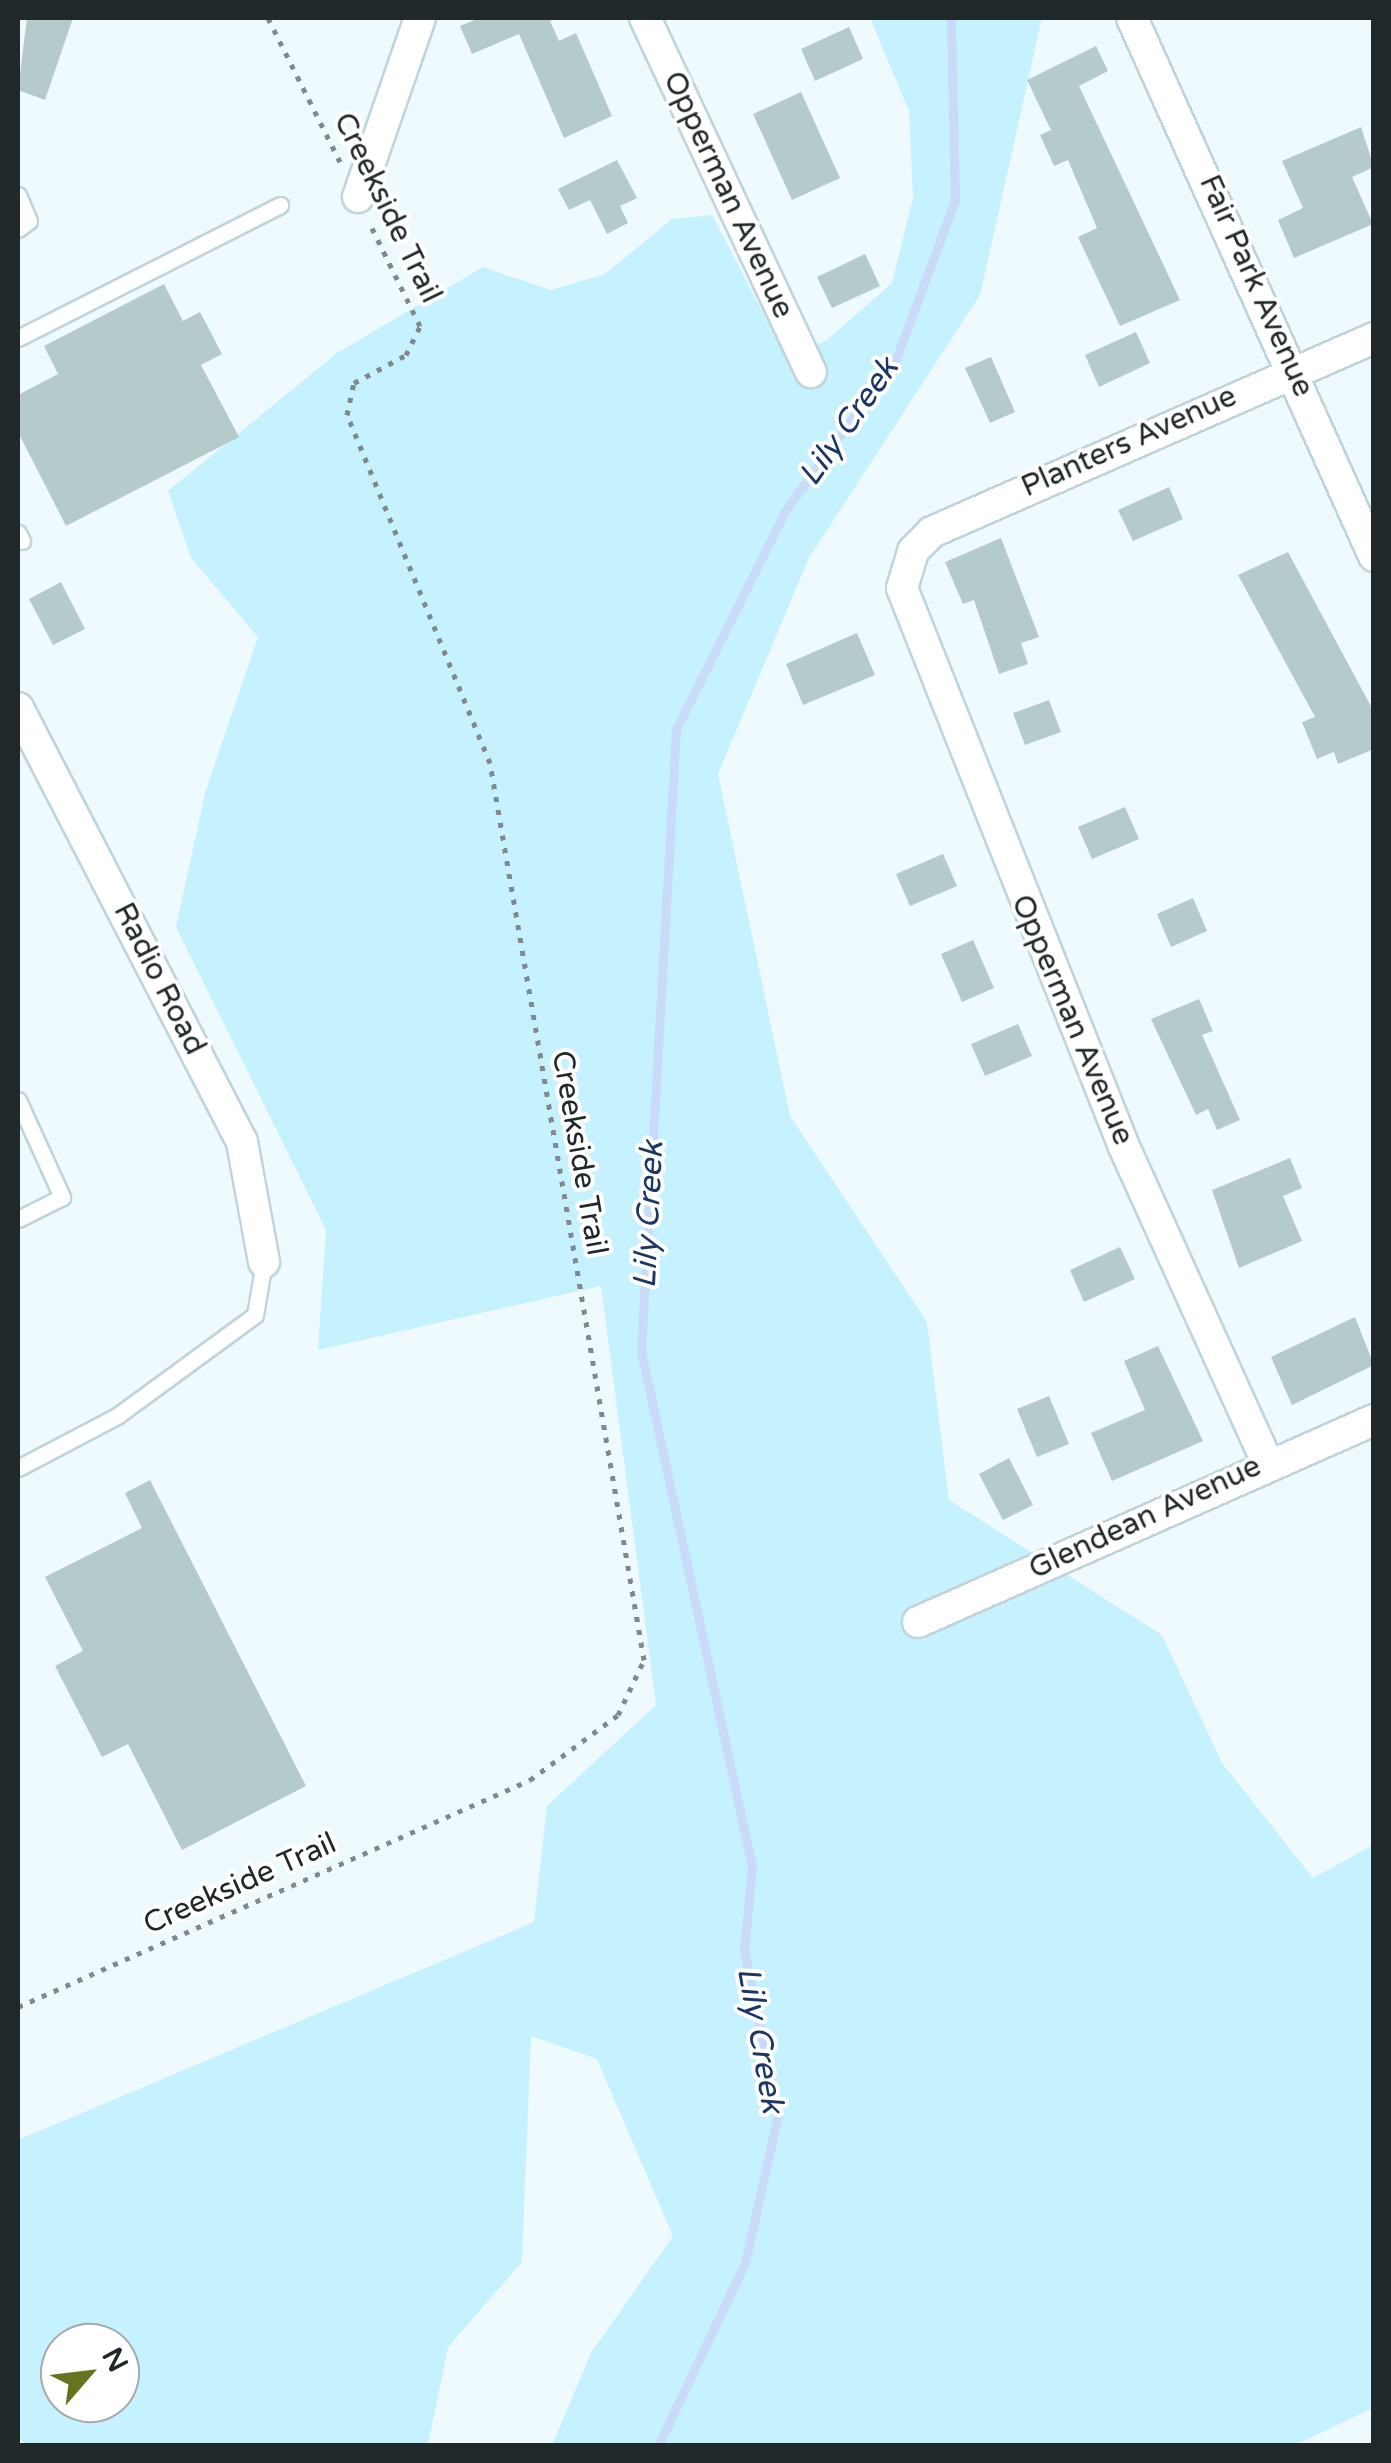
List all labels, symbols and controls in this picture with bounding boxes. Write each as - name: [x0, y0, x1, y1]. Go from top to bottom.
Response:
- street label: Opperman Avenue: [655, 66, 801, 324]
- street label: Creekside Trail: [325, 107, 449, 309]
- street label: Fair Park Avenue: [1191, 170, 1321, 402]
- water label: Lily Creek: [791, 351, 907, 493]
- street label: Planters Avenue: [1016, 378, 1242, 506]
- street label: Opperman Avenue: [1003, 889, 1141, 1151]
- street label: Radio Road: [105, 897, 213, 1061]
- street label: Creekside Trail: [543, 1048, 615, 1258]
- water label: Lily Creek: [626, 1140, 672, 1290]
- street label: Glendean Avenue: [1023, 1449, 1267, 1587]
- street label: Creekside Trail: [138, 1825, 342, 1943]
- water label: Lily Creek: [728, 1964, 792, 2116]
- north arrow: [40, 2323, 140, 2423]
- text: N: [94, 2342, 135, 2378]

